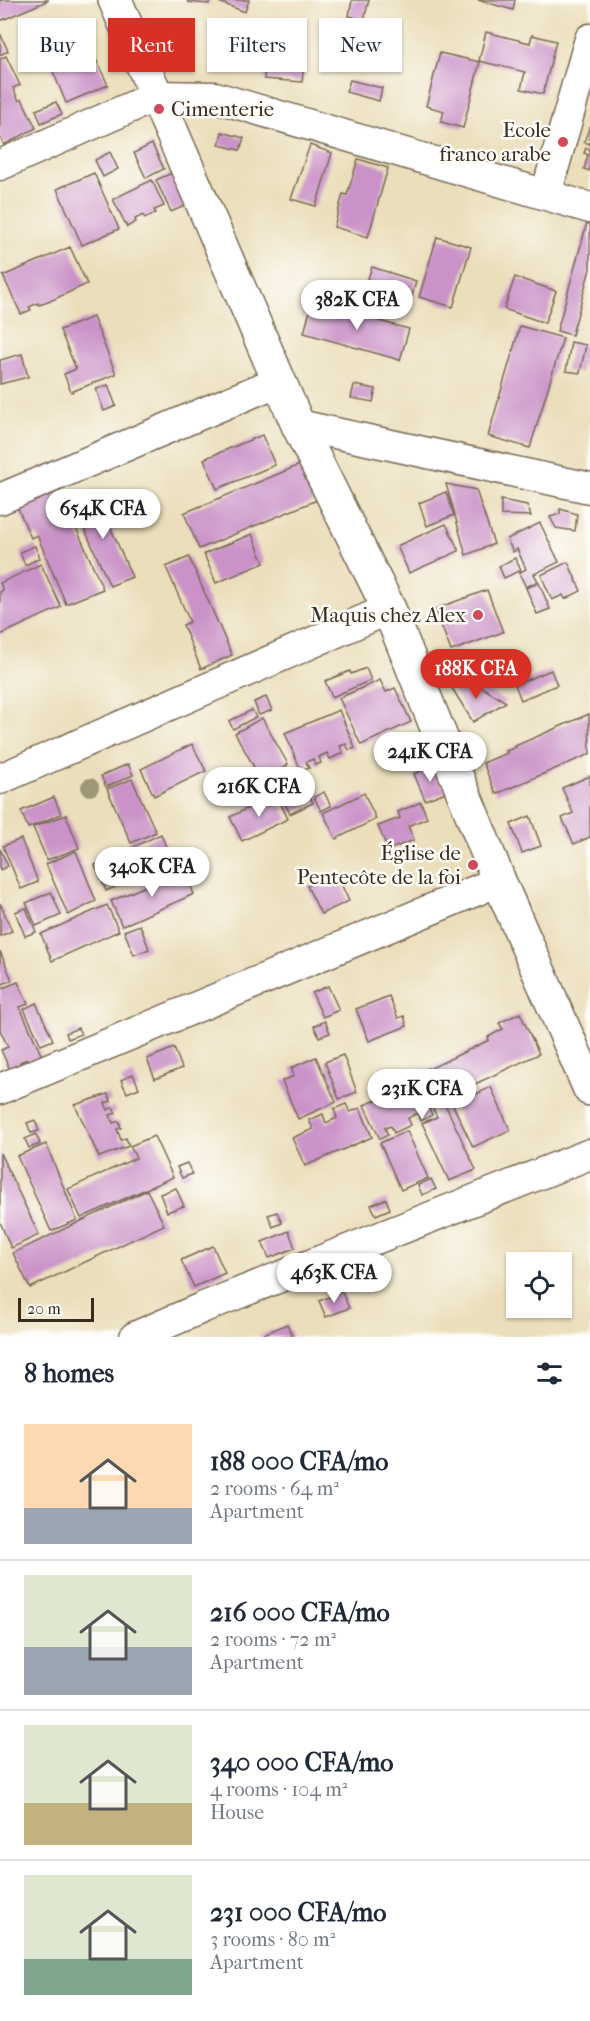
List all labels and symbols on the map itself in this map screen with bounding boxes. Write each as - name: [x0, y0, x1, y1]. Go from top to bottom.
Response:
- place label: Cimenterie: [171, 97, 274, 121]
- marker: Cimenterie: [152, 102, 166, 116]
- place label: Ecole franco arabe: [439, 118, 551, 166]
- marker: Ecole franco arabe: [556, 135, 570, 149]
- pin: 382K CFA: [295, 280, 419, 331]
- pin: 654K CFA: [41, 489, 165, 540]
- place label: Maquis chez Alex: [310, 603, 466, 627]
- marker: Maquis chez Alex: [471, 608, 485, 622]
- pin: 188K CFA: [414, 649, 538, 700]
- pin: 241K CFA: [368, 732, 492, 783]
- pin: 216K CFA: [197, 767, 321, 818]
- place label: Église de Pentecôte de la foi: [297, 841, 461, 889]
- pin: 340K CFA: [90, 847, 214, 898]
- marker: Église de Pentecôte de la foi: [466, 858, 480, 872]
- pin: 231K CFA: [360, 1069, 484, 1120]
- pin: 463K CFA: [272, 1253, 396, 1304]
- scale bar: [18, 1295, 94, 1322]

